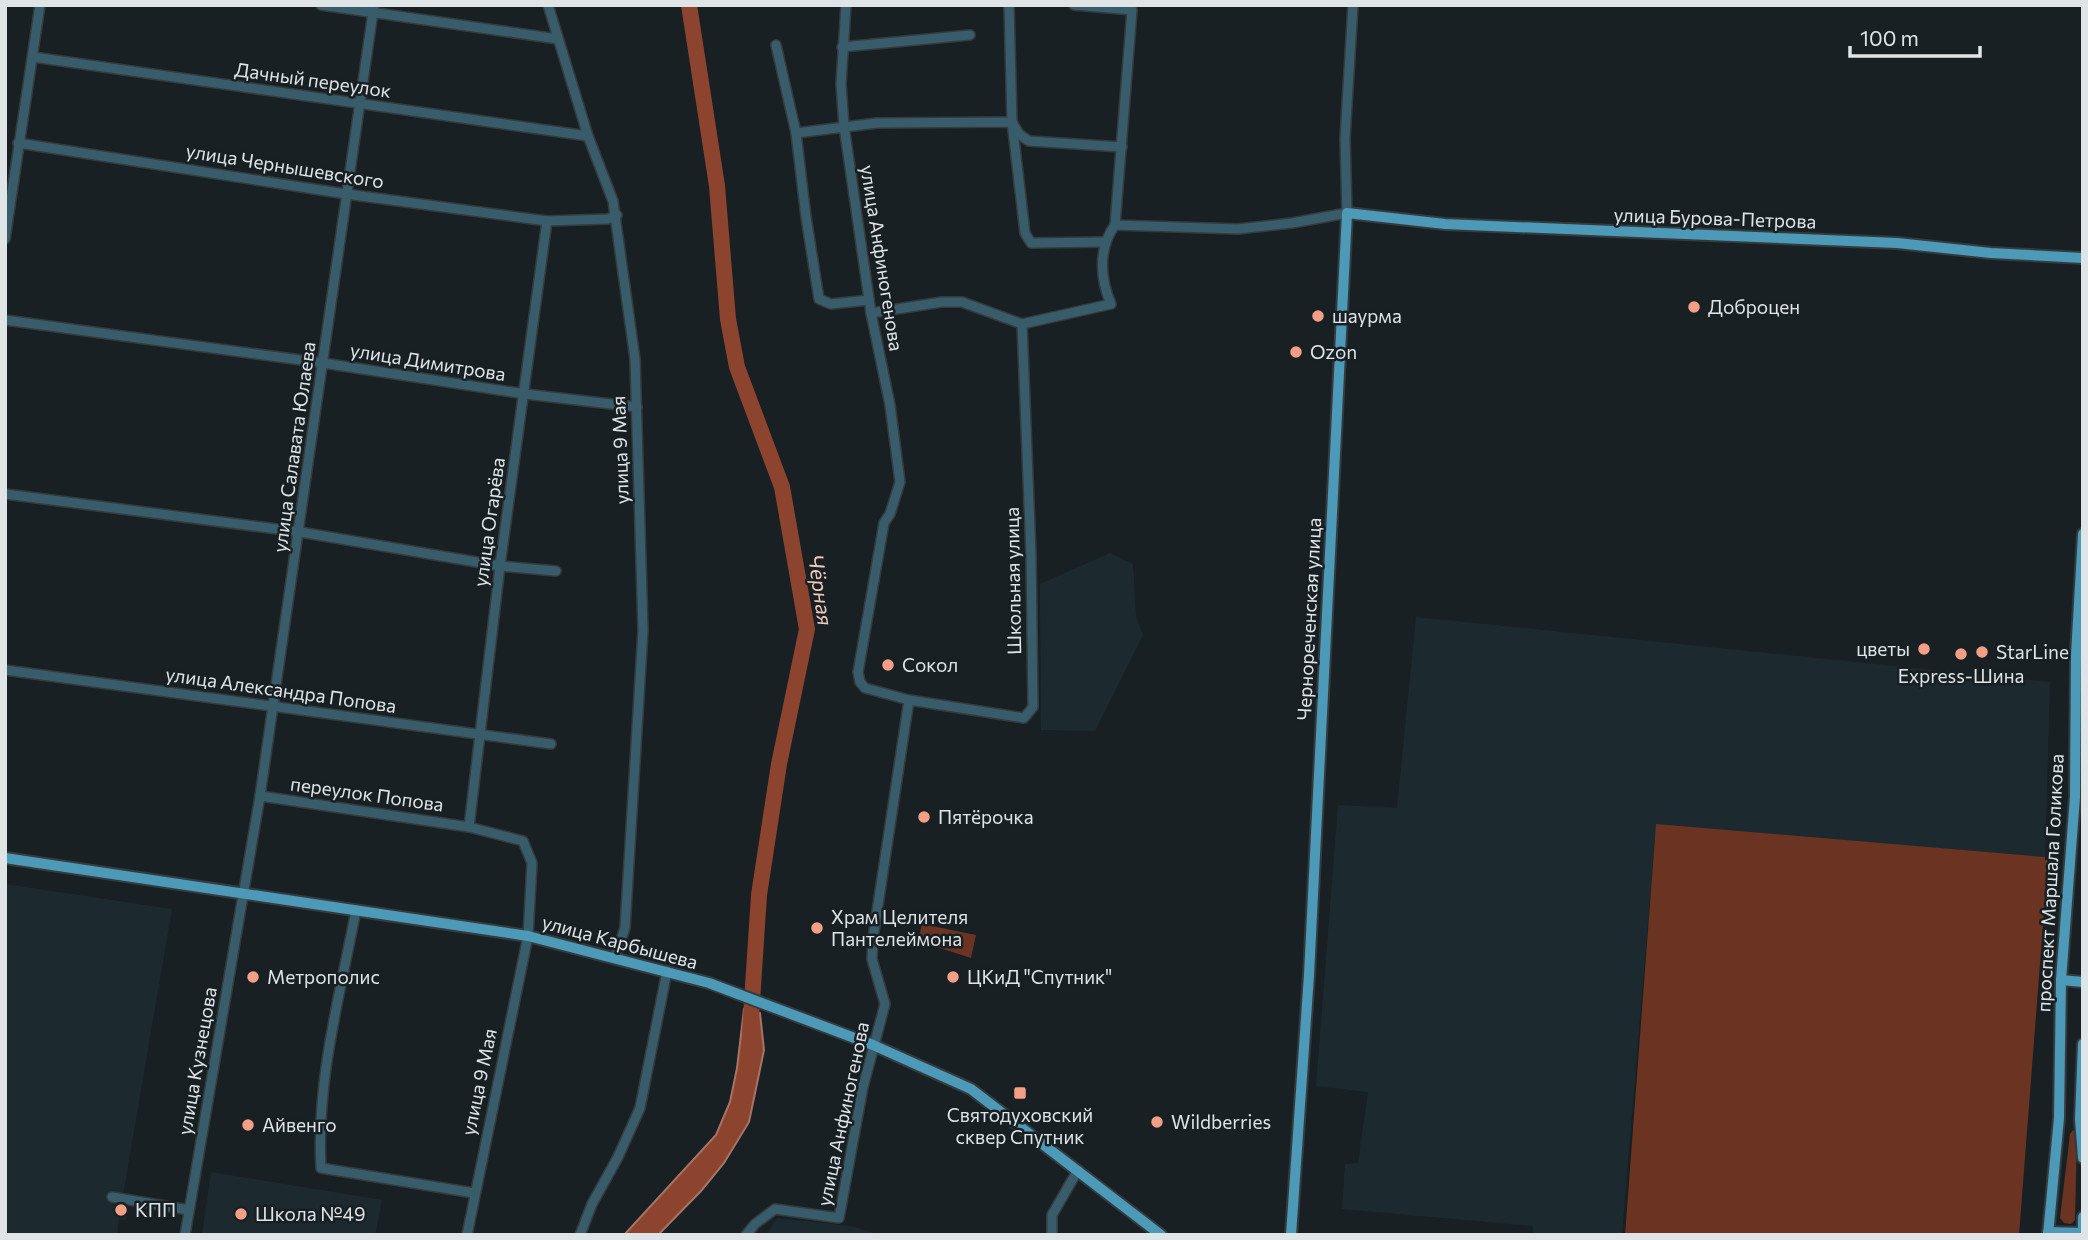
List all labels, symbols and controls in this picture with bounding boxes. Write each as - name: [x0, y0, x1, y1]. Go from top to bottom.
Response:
- scale bar: [1850, 14, 1980, 58]
- text: 100 m: [1860, 25, 1919, 50]
- street label: Дачный переулок: [234, 57, 393, 102]
- street label: улица Чернышевского: [184, 138, 386, 193]
- street label: улица Анфиногенова: [856, 163, 909, 353]
- street label: улица Бурова-Петрова: [1613, 202, 1817, 233]
- place label: Доброцен: [1708, 295, 1800, 318]
- marker: Доброцен: [1686, 299, 1702, 315]
- place label: шаурма: [1332, 304, 1402, 327]
- marker: шаурма: [1310, 308, 1326, 324]
- street label: улица Димитрова: [349, 338, 507, 385]
- street label: улица Салавата Юлаева: [267, 340, 320, 554]
- place label: Ozon: [1310, 340, 1357, 363]
- marker: Ozon: [1288, 344, 1304, 360]
- street label: улица 9 Мая: [606, 395, 633, 505]
- street label: улица Огарёва: [468, 456, 509, 588]
- street label: Школьная улица: [1000, 507, 1025, 655]
- street label: Чернореченская улица: [1292, 517, 1325, 721]
- water label: Чёрная: [804, 553, 839, 627]
- place label: цветы: [1856, 637, 1910, 660]
- place label: StarLine: [1996, 640, 2069, 663]
- marker: цветы: [1916, 641, 1932, 657]
- marker: StarLine: [1974, 644, 1990, 660]
- marker: Express-Шина: [1953, 646, 1969, 662]
- place label: Сокол: [902, 653, 958, 676]
- marker: Сокол: [880, 657, 896, 673]
- street label: улица Александра Попова: [164, 662, 398, 717]
- place label: Express-Шина: [1898, 664, 2024, 687]
- street label: проспект Маршала Голикова: [2031, 753, 2068, 1013]
- street label: переулок Попова: [289, 771, 445, 816]
- place label: Пятёрочка: [938, 805, 1034, 828]
- marker: Пятёрочка: [916, 809, 932, 825]
- place label: Храм Целителя Пантелеймона: [831, 905, 968, 950]
- street label: улица Карбышева: [540, 910, 701, 973]
- marker: Храм Целителя Пантелеймона: [809, 920, 825, 936]
- place label: Метрополис: [267, 965, 380, 988]
- place label: ЦКиД "Спутник": [967, 965, 1112, 988]
- marker: Метрополис: [245, 969, 261, 985]
- marker: ЦКиД "Спутник": [945, 969, 961, 985]
- street label: улица Кузнецова: [172, 985, 221, 1137]
- street label: улица Анфиногенова: [812, 1020, 873, 1208]
- street label: улица 9 Мая: [456, 1026, 501, 1137]
- marker: Святодуховский сквер Спутник: [1012, 1085, 1028, 1101]
- place label: Святодуховский сквер Спутник: [947, 1103, 1093, 1148]
- place label: Wildberries: [1171, 1110, 1271, 1133]
- place label: Айвенго: [262, 1113, 337, 1136]
- marker: Wildberries: [1149, 1114, 1165, 1130]
- marker: Айвенго: [240, 1117, 256, 1133]
- place label: КПП: [135, 1198, 176, 1221]
- marker: КПП: [113, 1202, 129, 1218]
- place label: Школа №49: [255, 1202, 365, 1225]
- marker: Школа №49: [233, 1206, 249, 1222]

